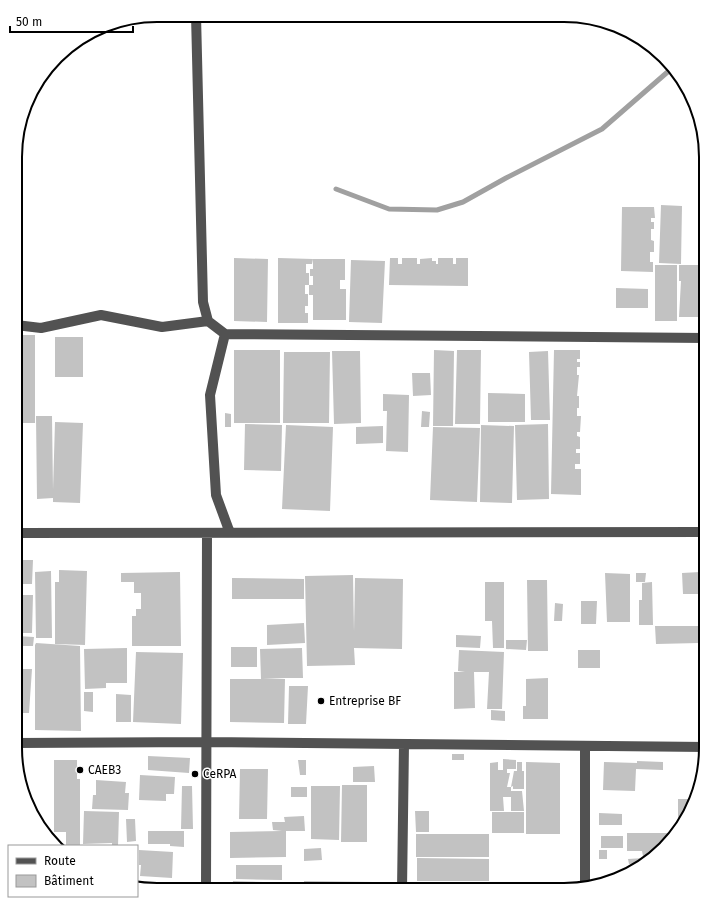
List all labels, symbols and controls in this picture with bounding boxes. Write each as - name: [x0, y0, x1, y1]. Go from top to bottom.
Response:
- scale bar: [10, 8, 133, 34]
- text: 50 m: [16, 15, 42, 29]
- place label: Entreprise BF: [329, 694, 401, 708]
- marker: Entreprise BF: [316, 696, 326, 706]
- place label: CAEB3: [88, 763, 121, 777]
- marker: CAEB3: [75, 765, 85, 775]
- place label: CeRPA: [203, 767, 237, 781]
- marker: CeRPA: [190, 769, 200, 779]
- legend: [8, 845, 138, 897]
- text: Route: [44, 854, 76, 868]
- text: Bâtiment: [44, 874, 94, 888]

